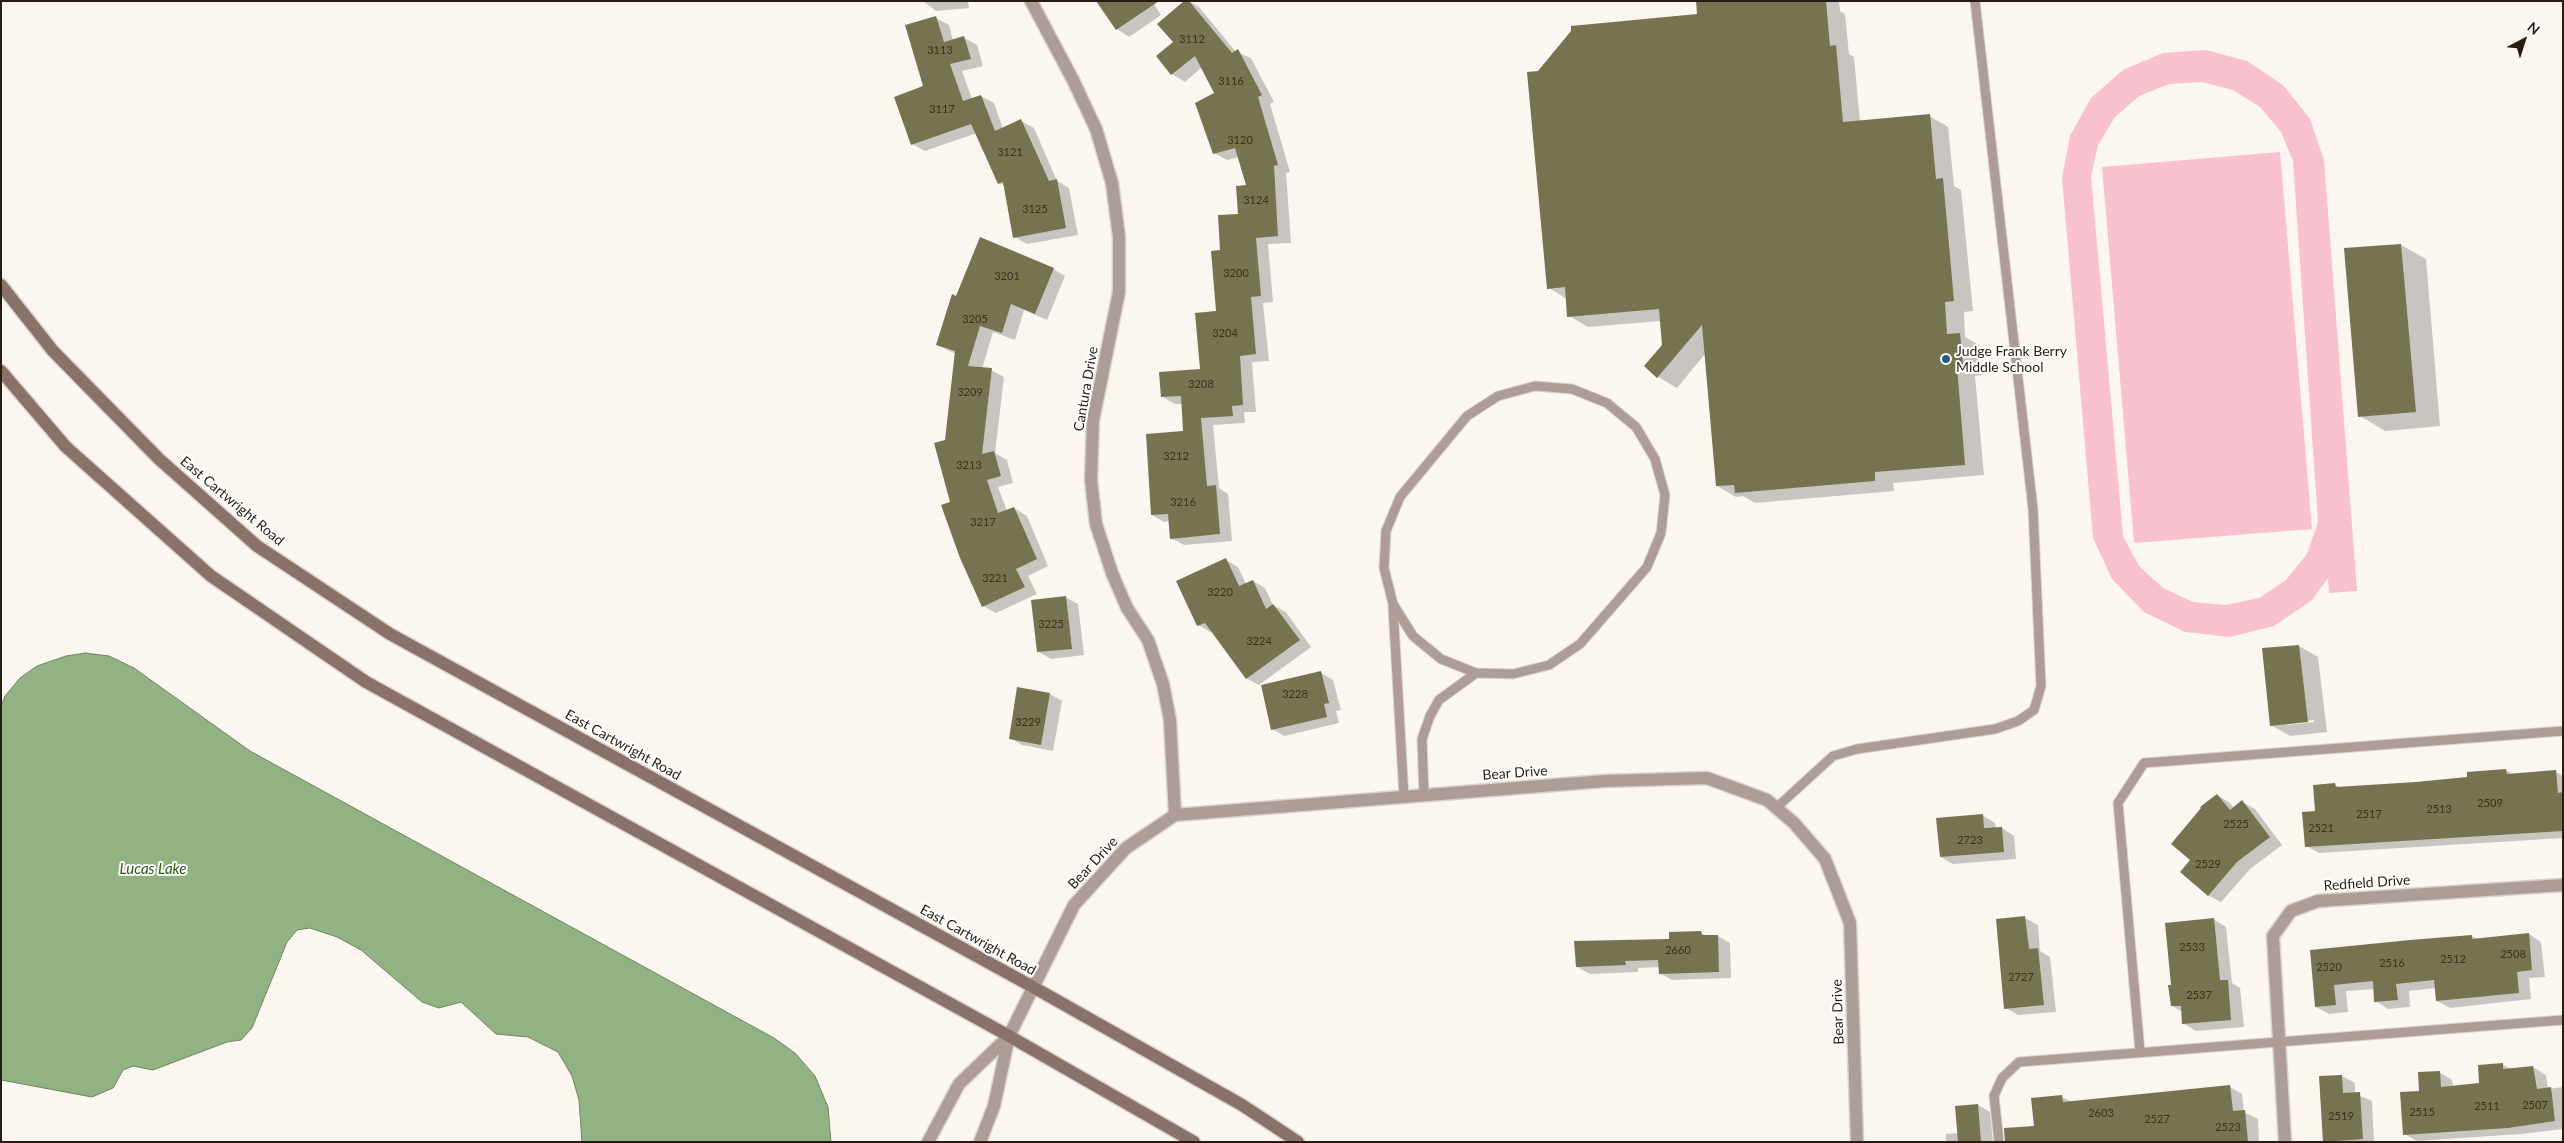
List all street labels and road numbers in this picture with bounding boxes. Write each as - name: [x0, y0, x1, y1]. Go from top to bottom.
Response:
- street label: Cantura Drive: [1070, 345, 1102, 433]
- street label: East Cartwright Road: [177, 453, 287, 549]
- street label: East Cartwright Road: [562, 706, 684, 784]
- street label: Bear Drive: [1482, 762, 1548, 784]
- street label: Bear Drive: [1065, 833, 1121, 893]
- street label: Redfield Drive: [2323, 872, 2411, 894]
- street label: East Cartwright Road: [917, 901, 1039, 979]
- street label: Bear Drive: [1828, 979, 1848, 1045]

